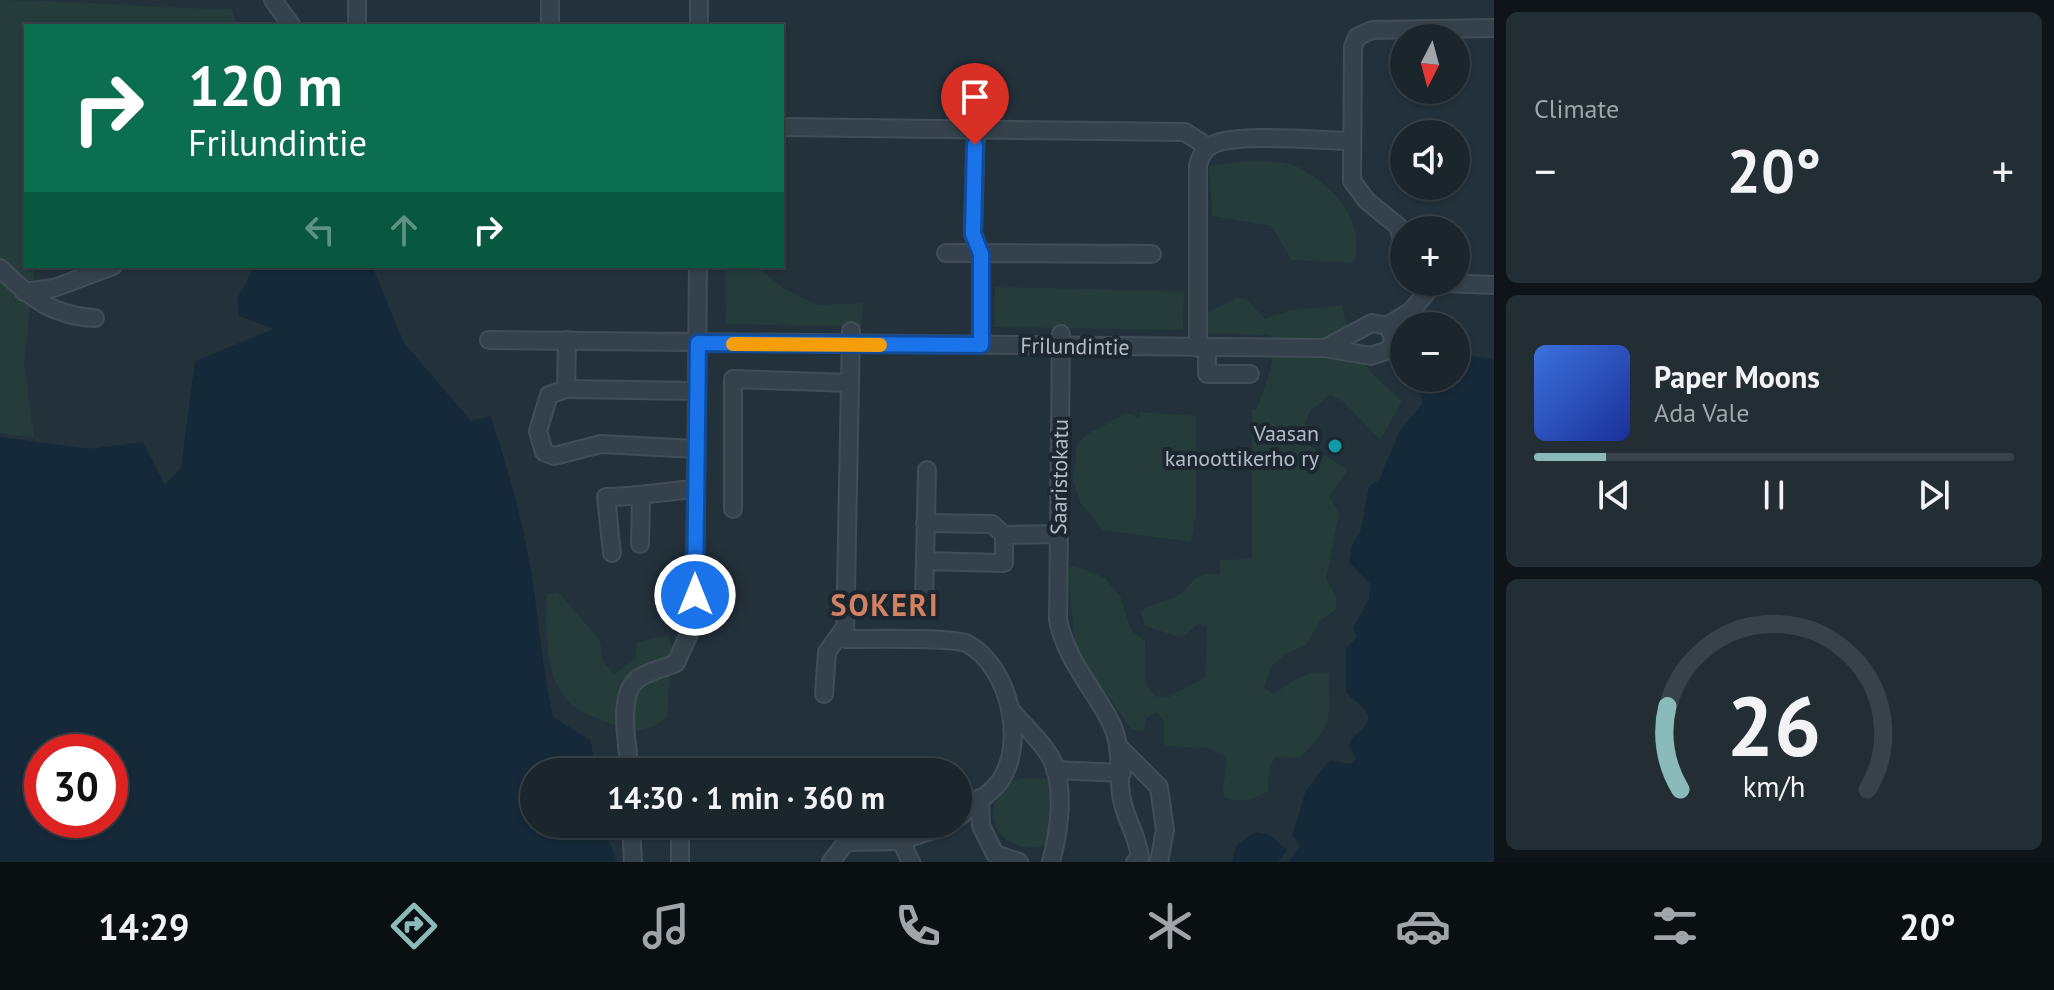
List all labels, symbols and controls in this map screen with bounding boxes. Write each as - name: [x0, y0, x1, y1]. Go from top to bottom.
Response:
- north arrow: [1390, 24, 1470, 104]
- map controls: [1390, 24, 1470, 392]
- text: 120 m: [188, 49, 343, 121]
- icon: right: [56, 56, 160, 160]
- pin: [941, 63, 1009, 145]
- icon: arrive: [953, 75, 997, 119]
- text: Climate: [1534, 92, 1619, 125]
- text: Frilundintie: [188, 119, 367, 166]
- button: sound: [1390, 120, 1470, 200]
- text: 20°: [1727, 131, 1821, 209]
- text: −: [1534, 142, 1556, 199]
- text: +: [1992, 142, 2014, 199]
- icon: left: [298, 208, 342, 252]
- icon: ahead: [382, 208, 426, 252]
- icon: right: [466, 208, 510, 252]
- button: +: [1390, 216, 1470, 296]
- button: −: [1390, 312, 1470, 392]
- street label: Frilundintie: [1020, 331, 1130, 361]
- text: Paper Moons: [1654, 357, 1820, 396]
- text: Ada Vale: [1654, 396, 1749, 429]
- street label: Saaristokatu: [1044, 419, 1074, 535]
- place label: Vaasan kanoottikerho ry: [1165, 419, 1320, 472]
- marker: Vaasan kanoottikerho ry: [1326, 437, 1344, 455]
- icon: previous: [1592, 473, 1636, 517]
- icon: pause: [1752, 473, 1796, 517]
- icon: next: [1912, 473, 1956, 517]
- position arrow: [653, 553, 737, 637]
- district label: SOKERI: [831, 585, 939, 624]
- text: 26: [1727, 671, 1821, 779]
- speed limit sign: 30: [24, 734, 128, 838]
- text: km/h: [1743, 769, 1805, 806]
- text: 14:30 · 1 min · 360 m: [607, 778, 885, 817]
- icon: directions: [386, 898, 442, 954]
- icon: music: [638, 898, 694, 954]
- icon: phone: [890, 898, 946, 954]
- icon: climate: [1142, 898, 1198, 954]
- icon: car: [1395, 898, 1451, 954]
- icon: filters: [1647, 898, 1703, 954]
- text: 14:29: [98, 903, 189, 950]
- text: 20°: [1899, 903, 1956, 950]

